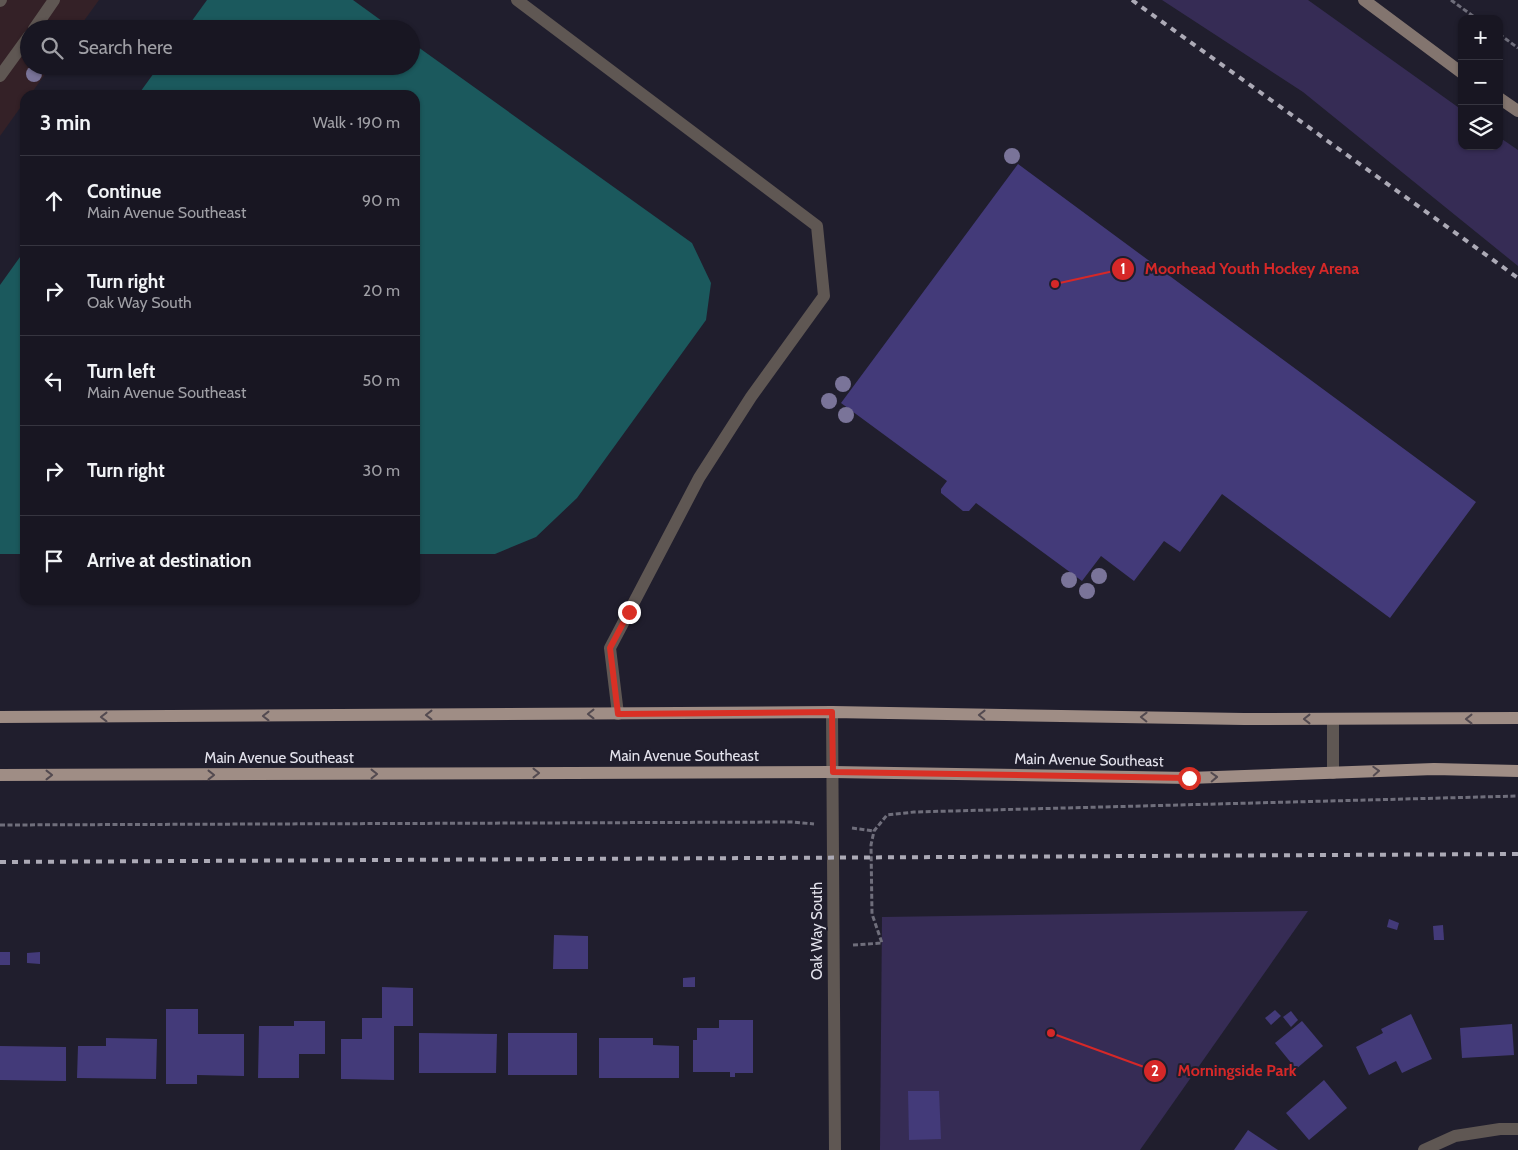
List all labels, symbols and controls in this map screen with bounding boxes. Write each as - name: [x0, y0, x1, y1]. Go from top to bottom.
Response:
- map controls: [1458, 15, 1503, 150]
- button: +: [1458, 15, 1503, 60]
- search box: [20, 20, 420, 75]
- icon: search: [38, 34, 66, 62]
- text: Search here: [78, 36, 172, 59]
- button: −: [1458, 60, 1503, 105]
- button: layers: [1458, 105, 1503, 150]
- text: 3 min: [40, 110, 91, 135]
- text: Walk · 190 m: [313, 113, 400, 132]
- text: Continue: [87, 180, 161, 203]
- icon: ahead: [40, 187, 68, 215]
- text: 90 m: [362, 191, 400, 210]
- text: Main Avenue Southeast: [87, 203, 246, 222]
- callout: Moorhead Youth Hockey Arena: [1110, 253, 1369, 284]
- text: Moorhead Youth Hockey Arena: [1145, 259, 1359, 278]
- text: 1: [1120, 260, 1126, 278]
- text: Turn right: [87, 270, 165, 293]
- icon: right: [40, 277, 68, 305]
- text: 20 m: [363, 281, 400, 300]
- text: Oak Way South: [87, 293, 192, 312]
- text: Turn left: [87, 360, 155, 383]
- icon: left: [40, 367, 68, 395]
- text: 50 m: [363, 371, 400, 390]
- text: Main Avenue Southeast: [87, 383, 246, 402]
- icon: right: [40, 457, 68, 485]
- text: Turn right: [87, 459, 165, 482]
- text: 30 m: [363, 461, 400, 480]
- icon: arrive: [40, 547, 68, 575]
- text: Arrive at destination: [87, 549, 251, 572]
- route end: [618, 601, 641, 624]
- one-way arrow: [587, 709, 594, 719]
- one-way arrow: [424, 710, 432, 720]
- one-way arrow: [978, 710, 986, 720]
- one-way arrow: [262, 711, 270, 721]
- one-way arrow: [99, 712, 107, 722]
- one-way arrow: [1140, 712, 1148, 722]
- one-way arrow: [1465, 713, 1473, 724]
- one-way arrow: [1303, 714, 1310, 724]
- street label: Main Avenue Southeast: [609, 747, 759, 765]
- street label: Main Avenue Southeast: [204, 749, 354, 767]
- street label: Main Avenue Southeast: [1014, 750, 1164, 770]
- one-way arrow: [1373, 766, 1381, 777]
- route start: [1178, 767, 1201, 790]
- one-way arrow: [532, 768, 540, 778]
- one-way arrow: [370, 769, 378, 779]
- one-way arrow: [45, 770, 53, 780]
- one-way arrow: [208, 770, 215, 780]
- one-way arrow: [1210, 772, 1218, 783]
- street label: Oak Way South: [808, 882, 826, 980]
- callout: Morningside Park: [1143, 1055, 1307, 1086]
- text: Morningside Park: [1178, 1061, 1297, 1080]
- text: 2: [1151, 1062, 1159, 1080]

